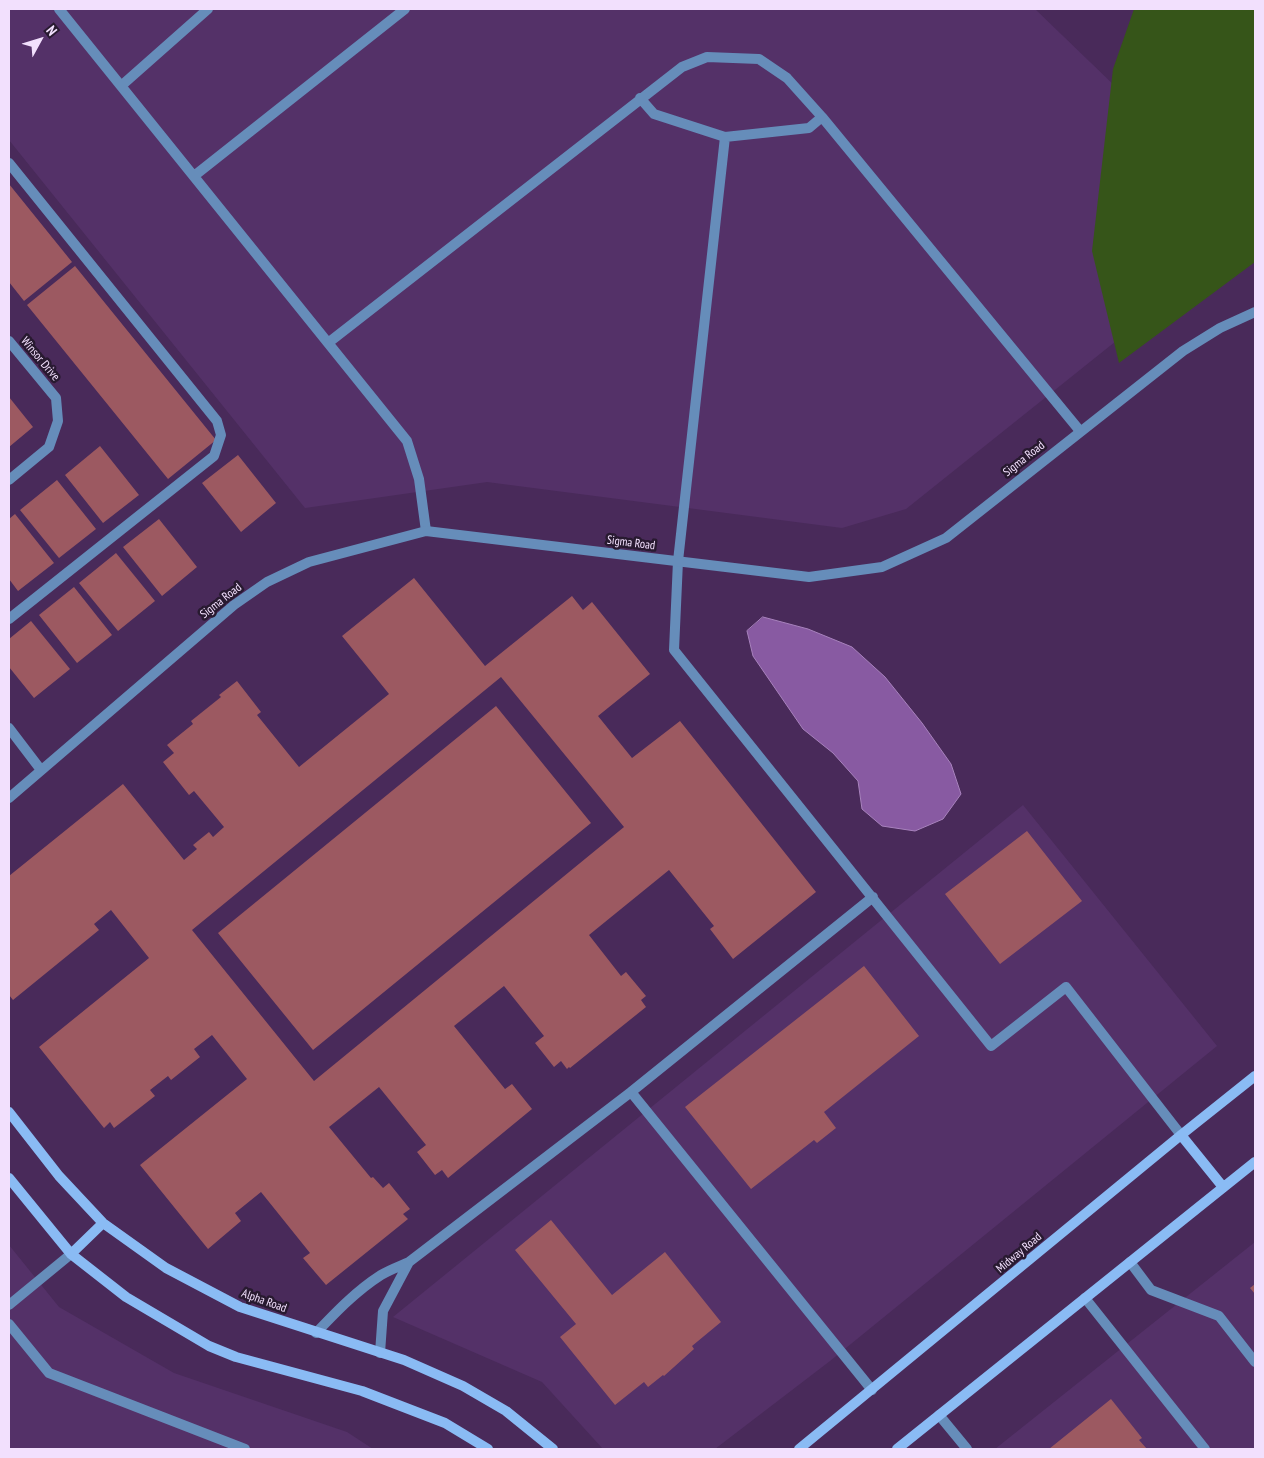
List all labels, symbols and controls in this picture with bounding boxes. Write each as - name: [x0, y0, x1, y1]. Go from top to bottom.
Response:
- north arrow: [15, 15, 65, 65]
- text: N: [42, 22, 61, 39]
- street label: Winsor Drive: [18, 334, 62, 384]
- street label: Sigma Road: [1000, 438, 1048, 480]
- street label: Sigma Road: [606, 533, 656, 553]
- street label: Sigma Road: [197, 580, 245, 622]
- street label: Midway Road: [993, 1230, 1045, 1276]
- street label: Alpha Road: [240, 1286, 288, 1316]

